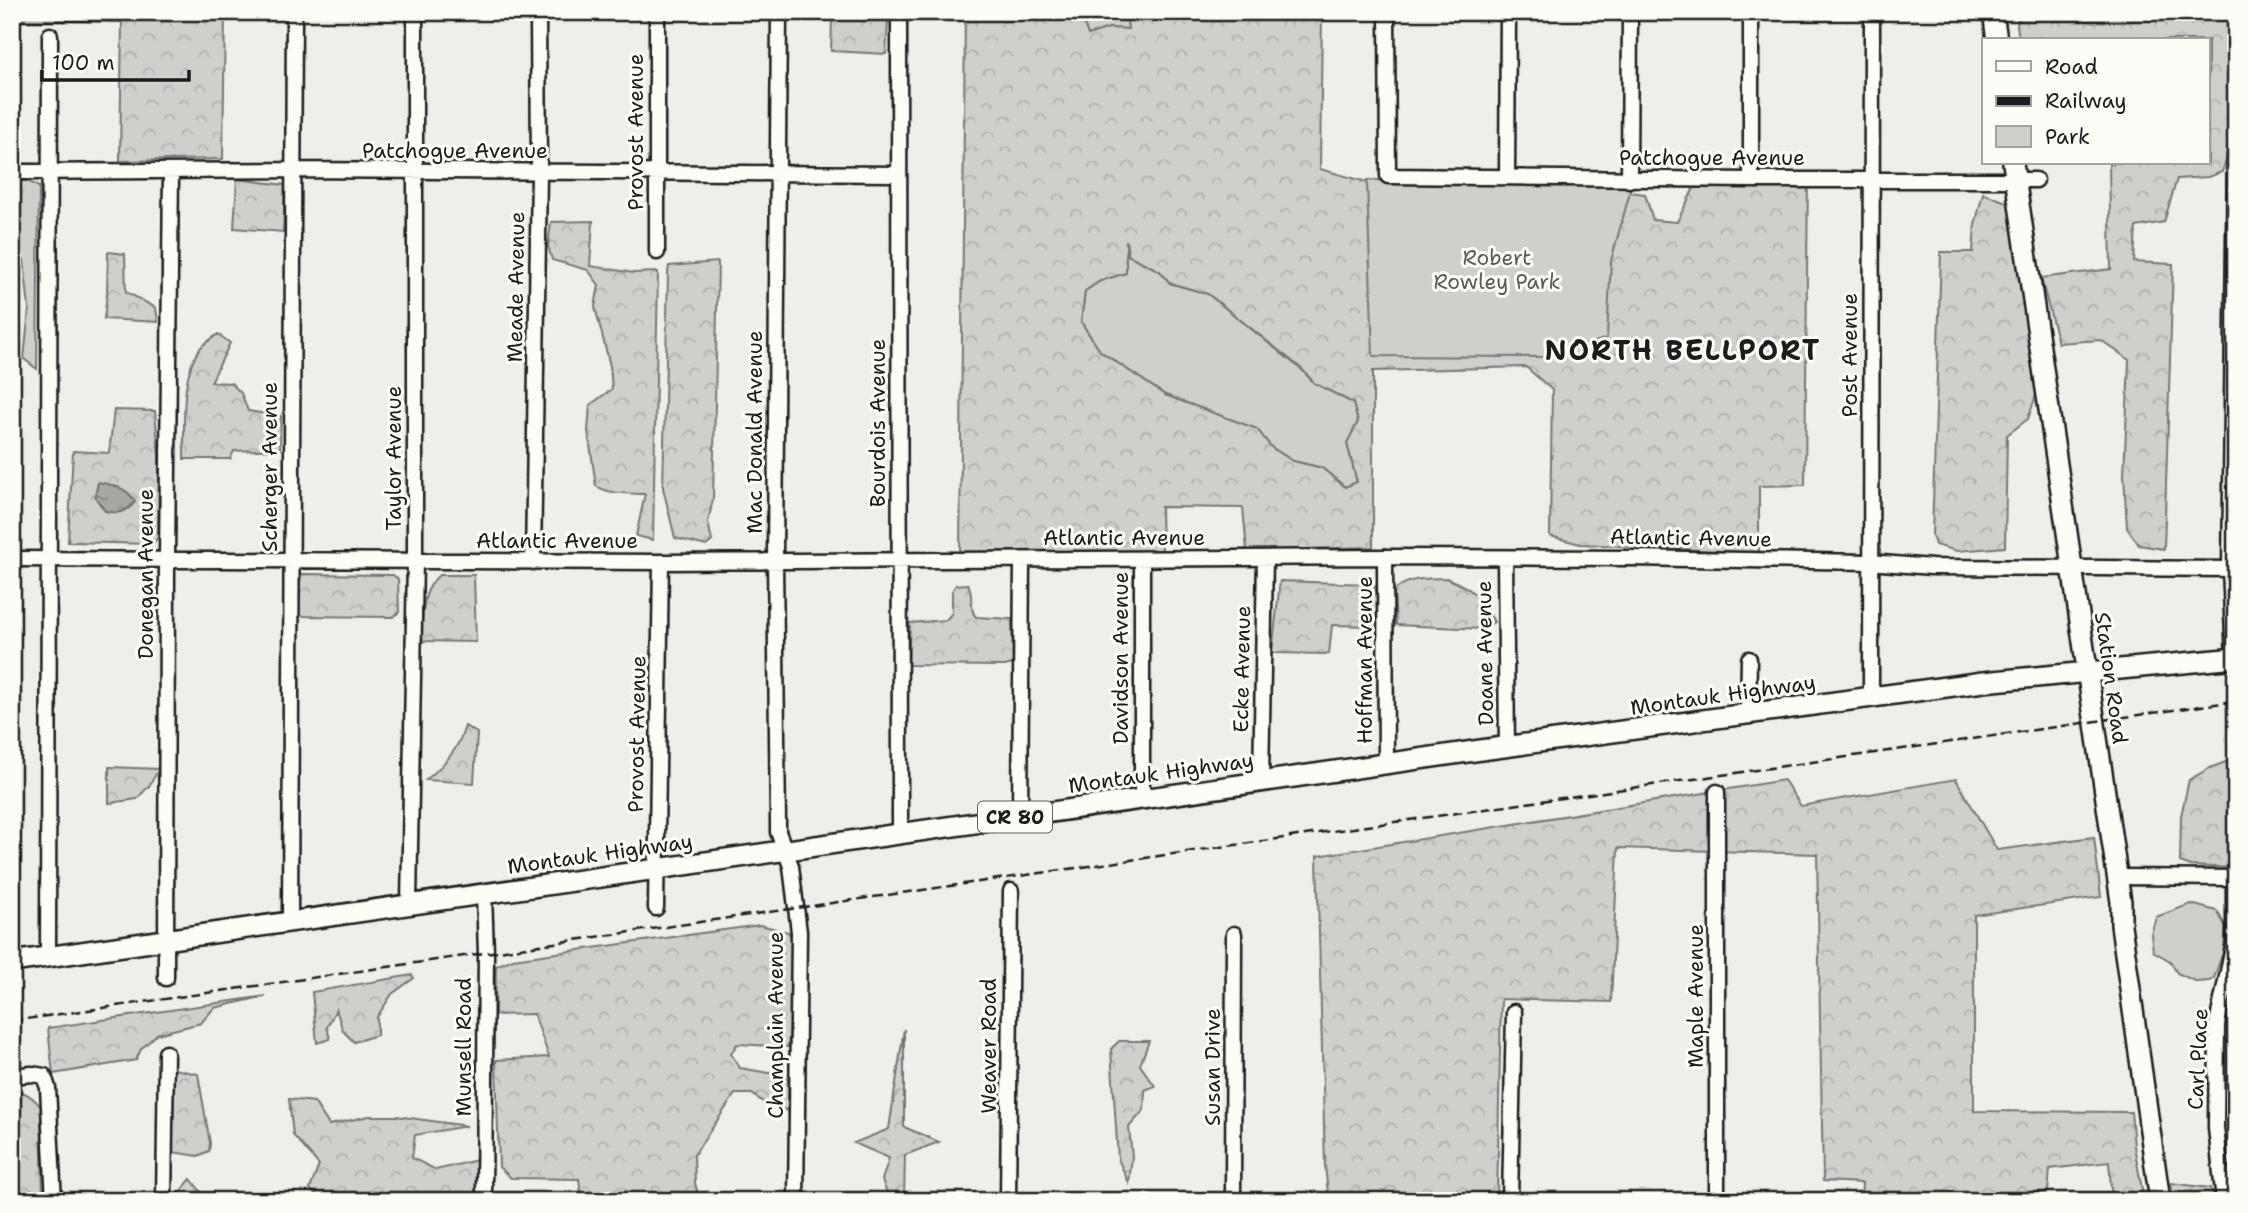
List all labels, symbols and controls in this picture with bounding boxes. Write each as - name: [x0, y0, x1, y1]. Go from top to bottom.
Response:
- scale bar: [42, 38, 189, 82]
- legend: [1982, 38, 2210, 164]
- text: 100 m: [52, 49, 115, 77]
- street label: Provost Avenue: [622, 53, 650, 211]
- text: Road: [2045, 53, 2098, 81]
- text: Railway: [2045, 87, 2127, 115]
- text: Park: [2045, 123, 2090, 151]
- street label: Patchogue Avenue: [362, 137, 548, 165]
- street label: Patchogue Avenue: [1619, 144, 1805, 172]
- street label: Meade Avenue: [501, 211, 531, 363]
- park label: Robert Rowley Park: [1434, 244, 1560, 296]
- street label: Post Avenue: [1836, 293, 1864, 417]
- street label: Mac Donald Avenue: [741, 330, 769, 534]
- district label: NORTH BELLPORT: [1545, 331, 1821, 369]
- street label: Bourdois Avenue: [864, 339, 892, 507]
- street label: Scherger Avenue: [256, 382, 284, 552]
- street label: Taylor Avenue: [380, 386, 408, 530]
- street label: Donegan Avenue: [132, 489, 160, 659]
- street label: Atlantic Avenue: [1610, 523, 1772, 553]
- street label: Atlantic Avenue: [1043, 524, 1205, 552]
- street label: Atlantic Avenue: [476, 527, 638, 555]
- street label: Davidson Avenue: [1107, 572, 1135, 744]
- street label: Hoffman Avenue: [1351, 576, 1379, 744]
- street label: Doane Avenue: [1470, 580, 1500, 726]
- street label: Ecke Avenue: [1227, 605, 1257, 733]
- street label: Station Road: [2088, 610, 2134, 746]
- street label: Provost Avenue: [622, 655, 652, 813]
- street label: Montauk Highway: [1629, 668, 1817, 722]
- street label: Montauk Highway: [1067, 746, 1255, 800]
- road number: CR 80: [978, 802, 1052, 832]
- street label: Montauk Highway: [506, 827, 694, 881]
- street label: Maple Avenue: [1682, 924, 1710, 1068]
- street label: Champlain Avenue: [762, 931, 790, 1119]
- street label: Munsell Road: [450, 978, 478, 1116]
- street label: Weaver Road: [975, 978, 1003, 1114]
- street label: Carl Place: [2181, 1007, 2215, 1111]
- street label: Susan Drive: [1199, 1008, 1227, 1126]

